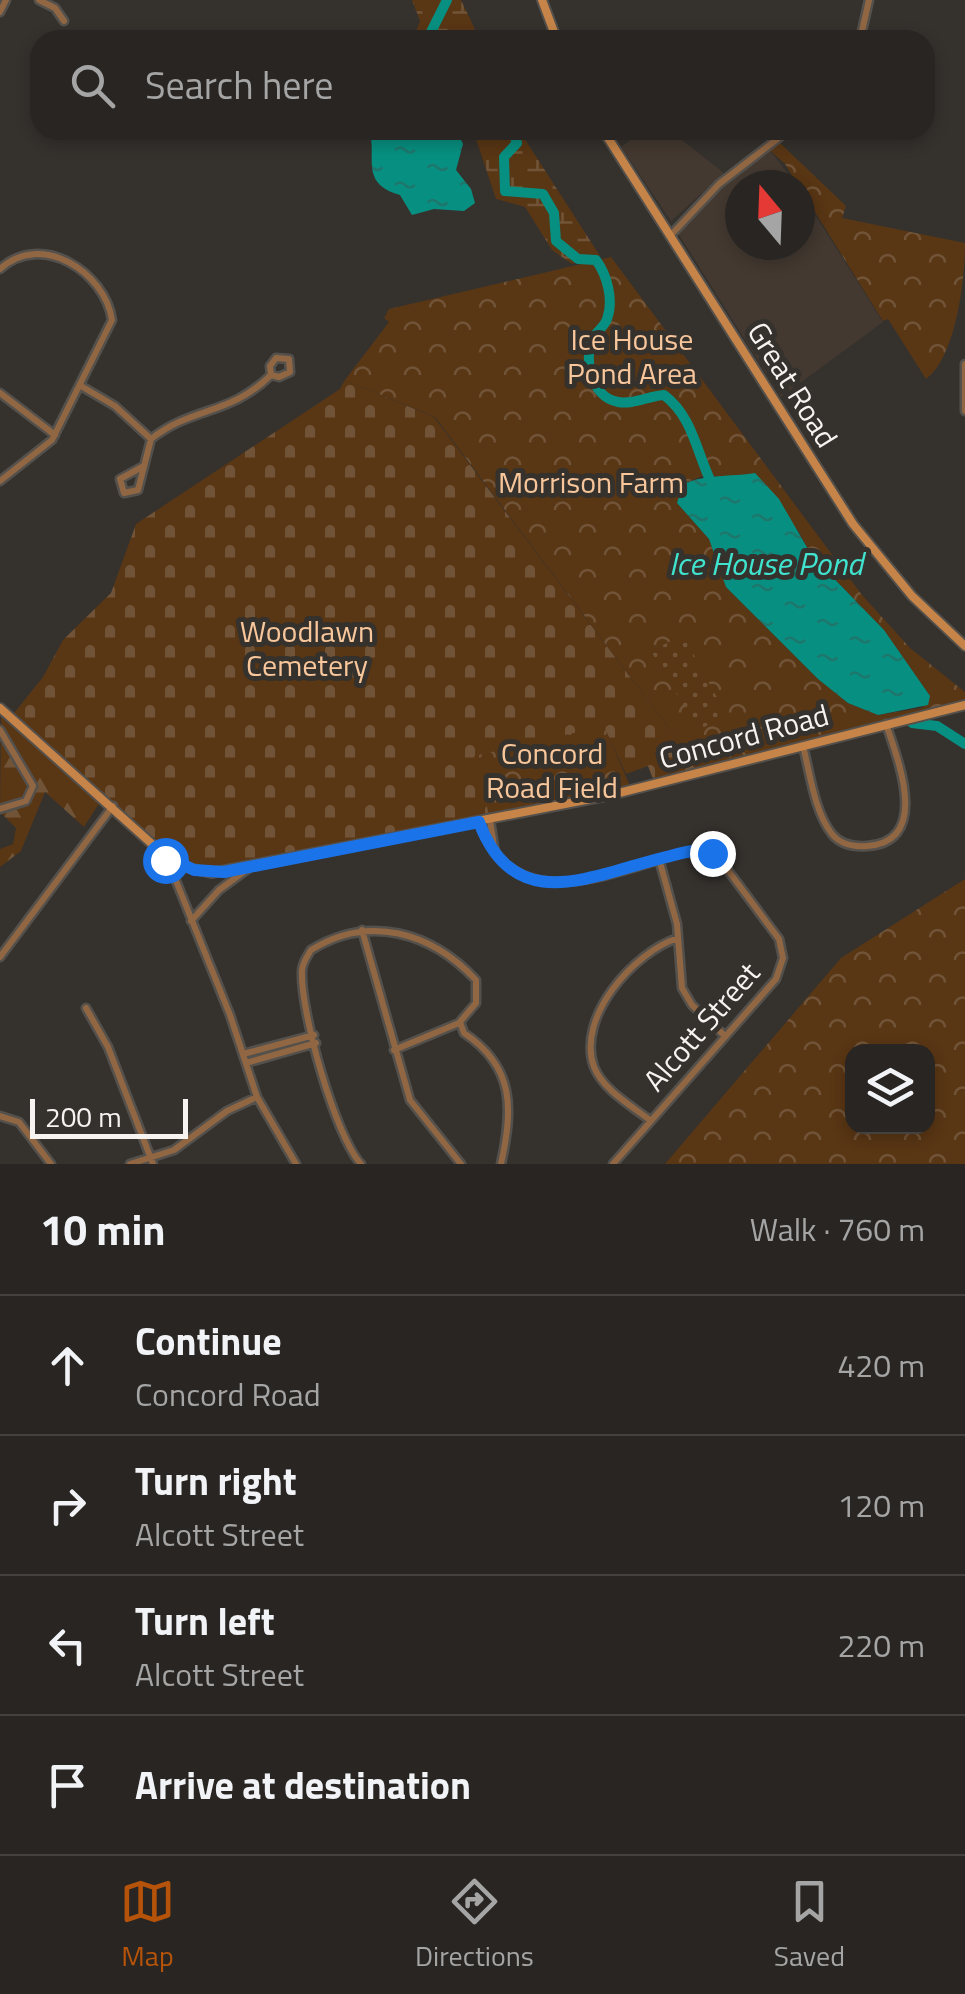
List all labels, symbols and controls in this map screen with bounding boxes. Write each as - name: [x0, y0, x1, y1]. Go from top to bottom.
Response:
- search box: [30, 30, 935, 140]
- text: Search here: [145, 56, 333, 114]
- icon: search: [65, 58, 120, 113]
- north arrow: [725, 170, 815, 260]
- street label: Great Road: [736, 313, 850, 456]
- park label: Ice House Pond Area: [567, 316, 697, 396]
- park label: Morrison Farm: [498, 459, 684, 505]
- water label: Ice House Pond: [669, 539, 867, 587]
- park label: Woodlawn Cemetery: [240, 608, 374, 688]
- street label: Concord Road: [654, 691, 834, 781]
- park label: Concord Road Field: [486, 730, 618, 810]
- route end: [690, 831, 736, 877]
- route start: [143, 838, 189, 884]
- street label: Alcott Street: [632, 951, 771, 1101]
- map controls: [845, 1044, 935, 1134]
- button: layers: [845, 1044, 935, 1134]
- scale bar: [30, 1094, 188, 1138]
- text: 200 m: [45, 1095, 122, 1138]
- text: 10 min: [40, 1197, 166, 1261]
- text: Walk · 760 m: [750, 1205, 925, 1253]
- text: Continue: [135, 1312, 282, 1370]
- icon: ahead: [40, 1338, 95, 1393]
- text: 420 m: [837, 1341, 925, 1389]
- text: Concord Road: [135, 1370, 321, 1418]
- text: Turn right: [135, 1452, 297, 1510]
- icon: right: [40, 1478, 95, 1533]
- text: 120 m: [837, 1481, 925, 1529]
- text: Alcott Street: [135, 1510, 304, 1558]
- text: Turn left: [135, 1592, 275, 1650]
- icon: left: [40, 1618, 95, 1673]
- text: 220 m: [837, 1621, 925, 1669]
- text: Alcott Street: [135, 1650, 304, 1698]
- text: Arrive at destination: [135, 1756, 471, 1814]
- icon: arrive: [40, 1758, 95, 1813]
- tab: Map: [120, 1874, 175, 1977]
- tab: Directions: [415, 1874, 534, 1977]
- tab: Saved: [774, 1874, 845, 1977]

